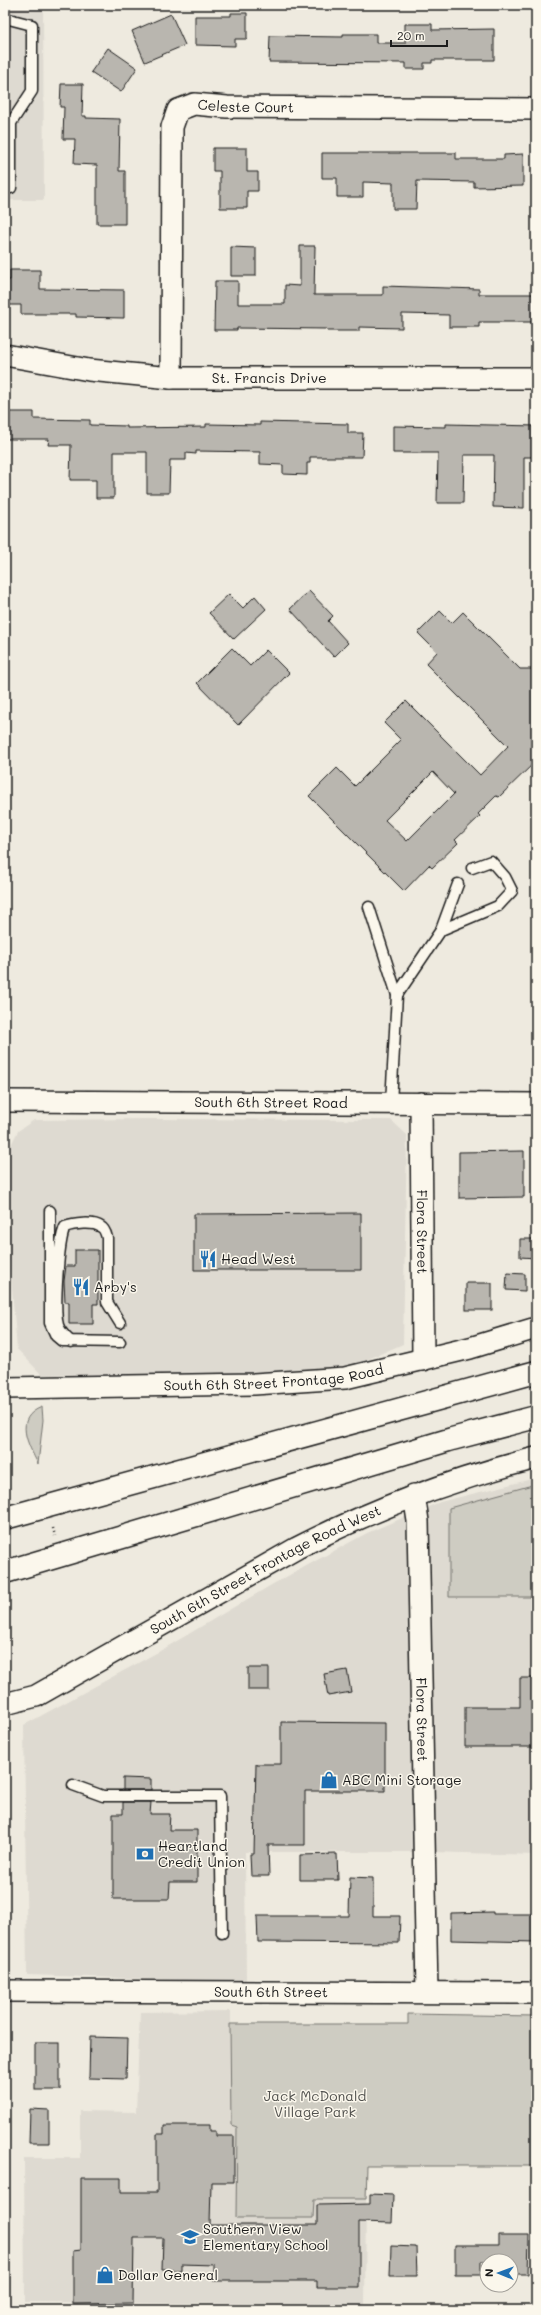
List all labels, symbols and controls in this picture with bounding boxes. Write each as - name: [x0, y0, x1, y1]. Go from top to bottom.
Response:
- scale bar: [391, 22, 447, 48]
- text: 20 m: [397, 27, 425, 43]
- street label: Celeste Court: [197, 94, 294, 116]
- street label: St. Francis Drive: [212, 368, 327, 387]
- street label: South 6th Street Road: [194, 1092, 348, 1112]
- street label: Flora Street: [413, 1190, 432, 1274]
- restaurant icon: Head West: [198, 1249, 218, 1269]
- place label: Head West: [221, 1249, 296, 1268]
- restaurant icon: Arby's: [71, 1277, 91, 1297]
- place label: Arby's: [94, 1277, 137, 1296]
- street label: South 6th Street Frontage Road: [164, 1359, 385, 1394]
- street label: South 6th Street Frontage Road West: [146, 1500, 383, 1638]
- street label: Flora Street: [412, 1677, 433, 1762]
- shop icon: ABC Mini Storage: [319, 1770, 339, 1790]
- place label: ABC Mini Storage: [342, 1770, 462, 1789]
- place label: Heartland Credit Union: [158, 1836, 245, 1871]
- bank icon: Heartland Credit Union: [135, 1844, 155, 1864]
- street label: South 6th Street: [214, 1982, 328, 2001]
- park label: Jack McDonald Village Park: [264, 2086, 366, 2121]
- place label: Southern View Elementary School: [203, 2219, 329, 2254]
- school or university icon: Southern View Elementary School: [180, 2227, 200, 2247]
- north arrow: [479, 2253, 519, 2293]
- shop icon: Dollar General: [95, 2265, 115, 2285]
- place label: Dollar General: [118, 2265, 218, 2284]
- text: N: [481, 2269, 496, 2277]

